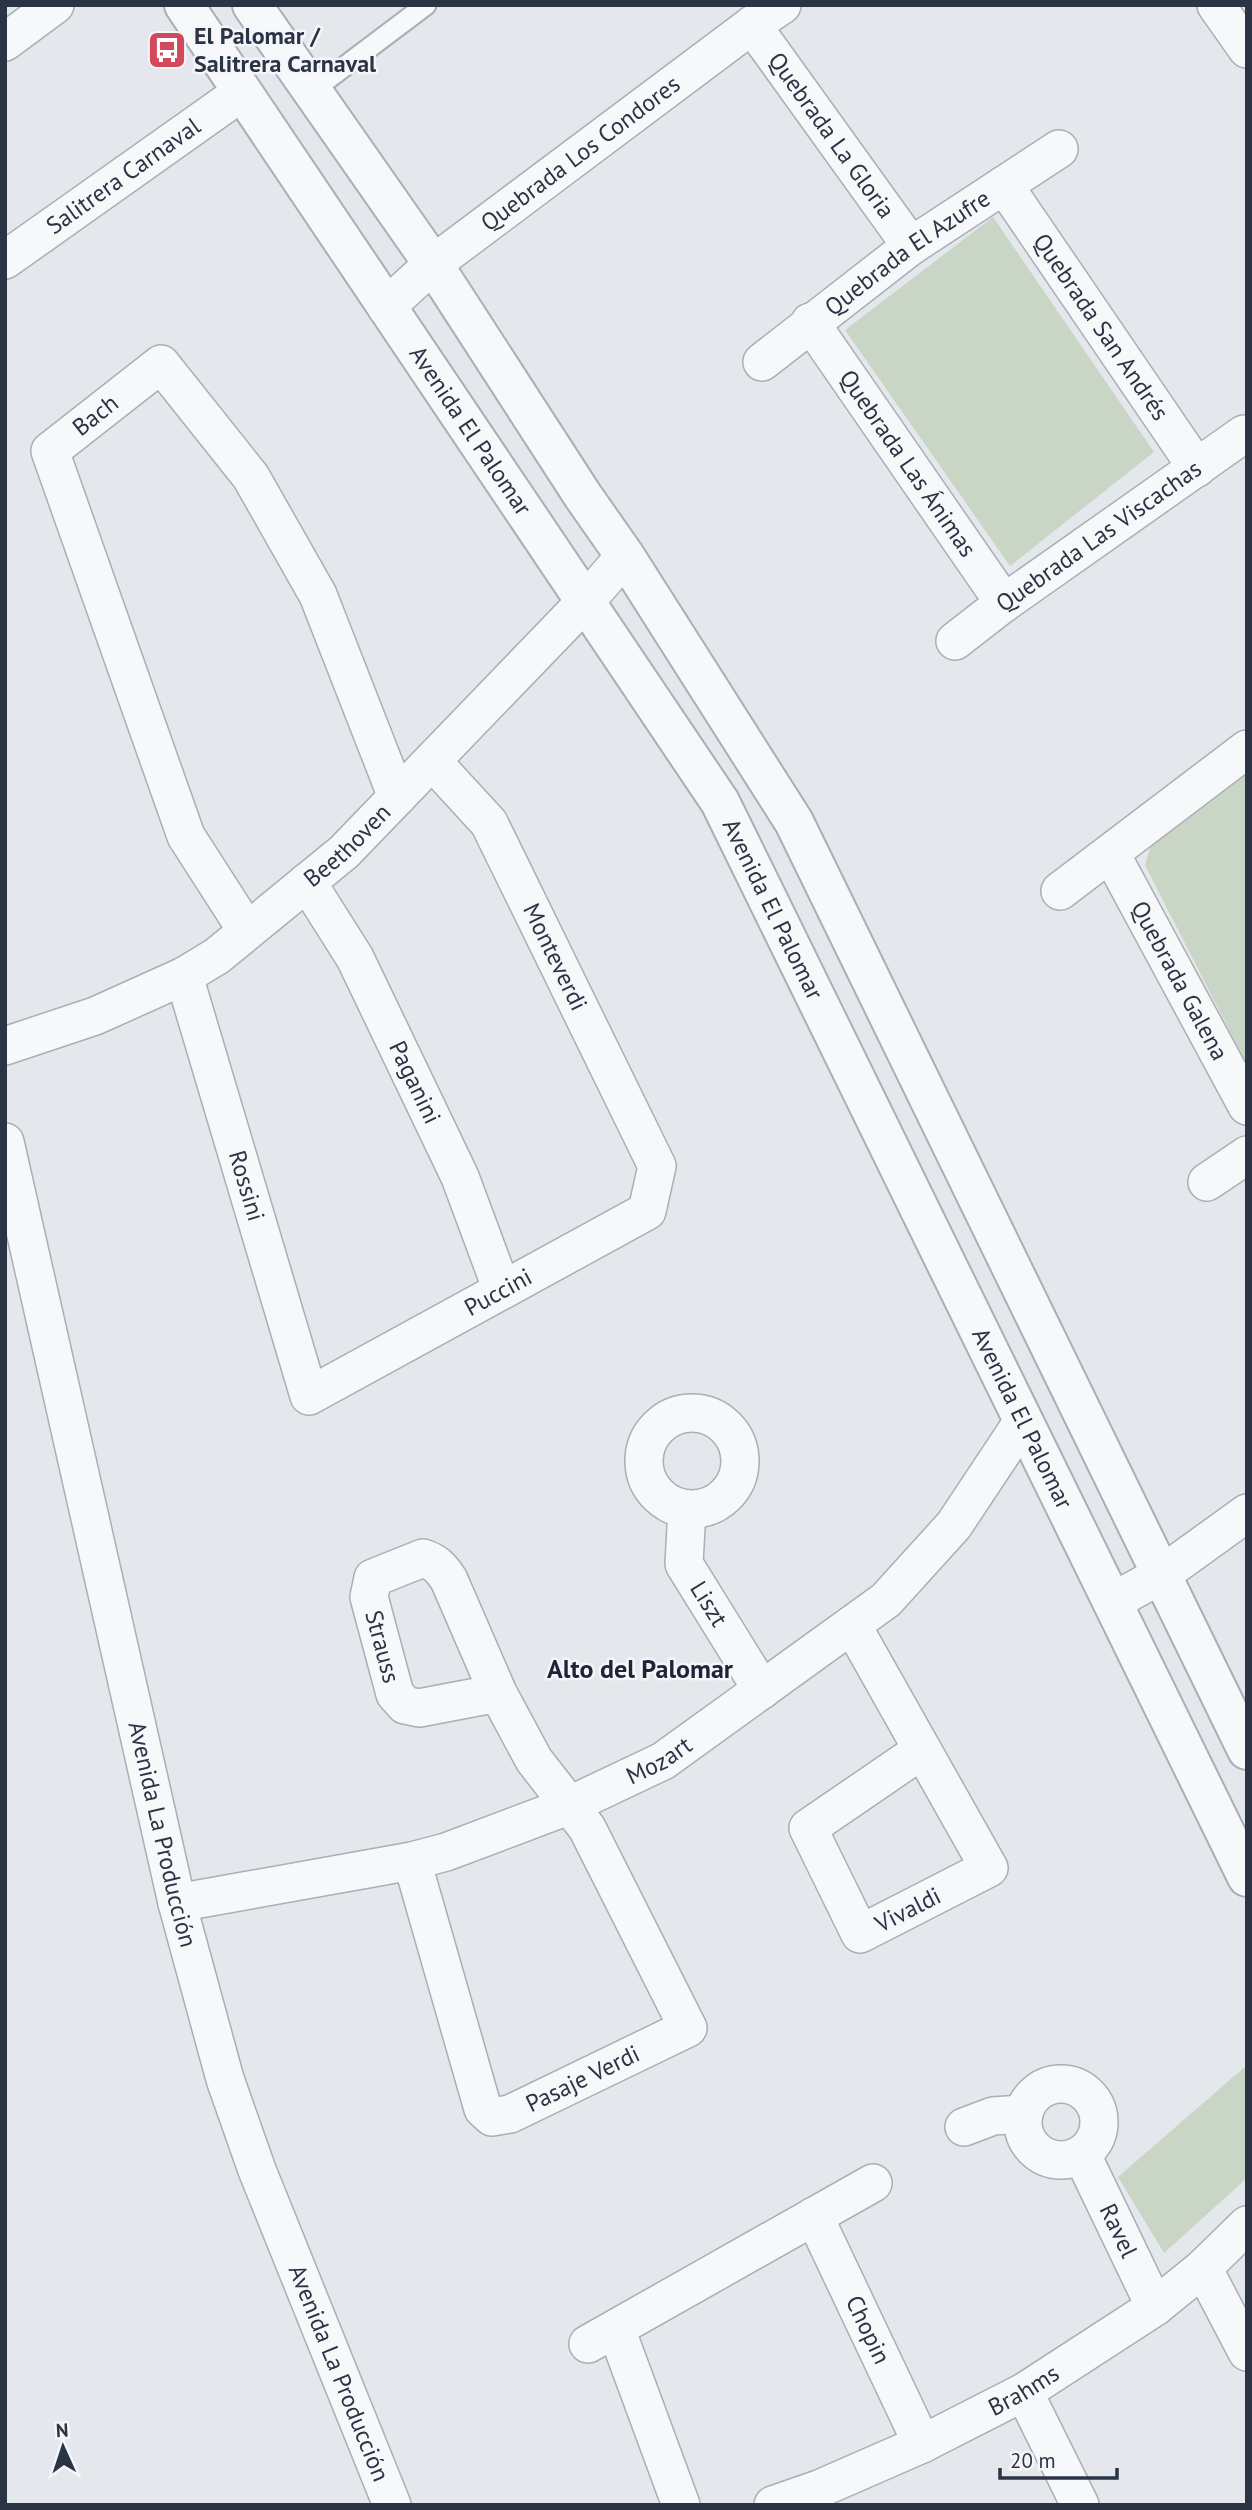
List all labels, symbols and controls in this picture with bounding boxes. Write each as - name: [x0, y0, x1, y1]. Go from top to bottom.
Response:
- place label: El Palomar / Salitrera Carnaval: [194, 20, 377, 79]
- bus stop icon: El Palomar / Salitrera Carnaval: [146, 29, 188, 71]
- street label: Quebrada La Gloria: [762, 46, 902, 224]
- street label: Quebrada Los Condores: [474, 68, 686, 238]
- street label: Salitrera Carnaval: [40, 110, 206, 241]
- street label: Quebrada El Azufre: [818, 182, 996, 322]
- street label: Quebrada San Andrés: [1027, 227, 1176, 426]
- street label: Avenida El Palomar: [403, 340, 539, 521]
- street label: Quebrada Las Ánimas: [833, 364, 984, 563]
- street label: Bach: [66, 387, 124, 443]
- street label: Quebrada Las Viscachas: [990, 453, 1207, 619]
- street label: Beethoven: [297, 797, 397, 894]
- street label: Avenida El Palomar: [716, 813, 831, 1005]
- street label: Quebrada Galena: [1124, 895, 1235, 1066]
- street label: Monteverdi: [516, 898, 595, 1015]
- street label: Paganini: [382, 1036, 448, 1129]
- street label: Rossini: [222, 1147, 272, 1225]
- street label: Puccini: [459, 1261, 537, 1323]
- street label: Avenida El Palomar: [965, 1323, 1080, 1514]
- street label: Liszt: [683, 1575, 735, 1632]
- street label: Strauss: [358, 1607, 407, 1686]
- district label: Alto del Palomar: [547, 1652, 734, 1685]
- street label: Avenida La Producción: [121, 1718, 204, 1951]
- street label: Mozart: [621, 1729, 698, 1791]
- street label: Vivaldi: [869, 1880, 946, 1940]
- street label: Pasaje Verdi: [520, 2038, 645, 2119]
- street label: Ravel: [1093, 2198, 1145, 2263]
- street label: Avenida La Producción: [282, 2260, 397, 2486]
- street label: Chopin: [839, 2290, 898, 2369]
- street label: Brahms: [983, 2357, 1065, 2423]
- north arrow: [28, 2412, 98, 2482]
- text: N: [55, 2418, 69, 2442]
- scale bar: [1000, 2436, 1117, 2480]
- text: 20 m: [1010, 2447, 1056, 2474]

